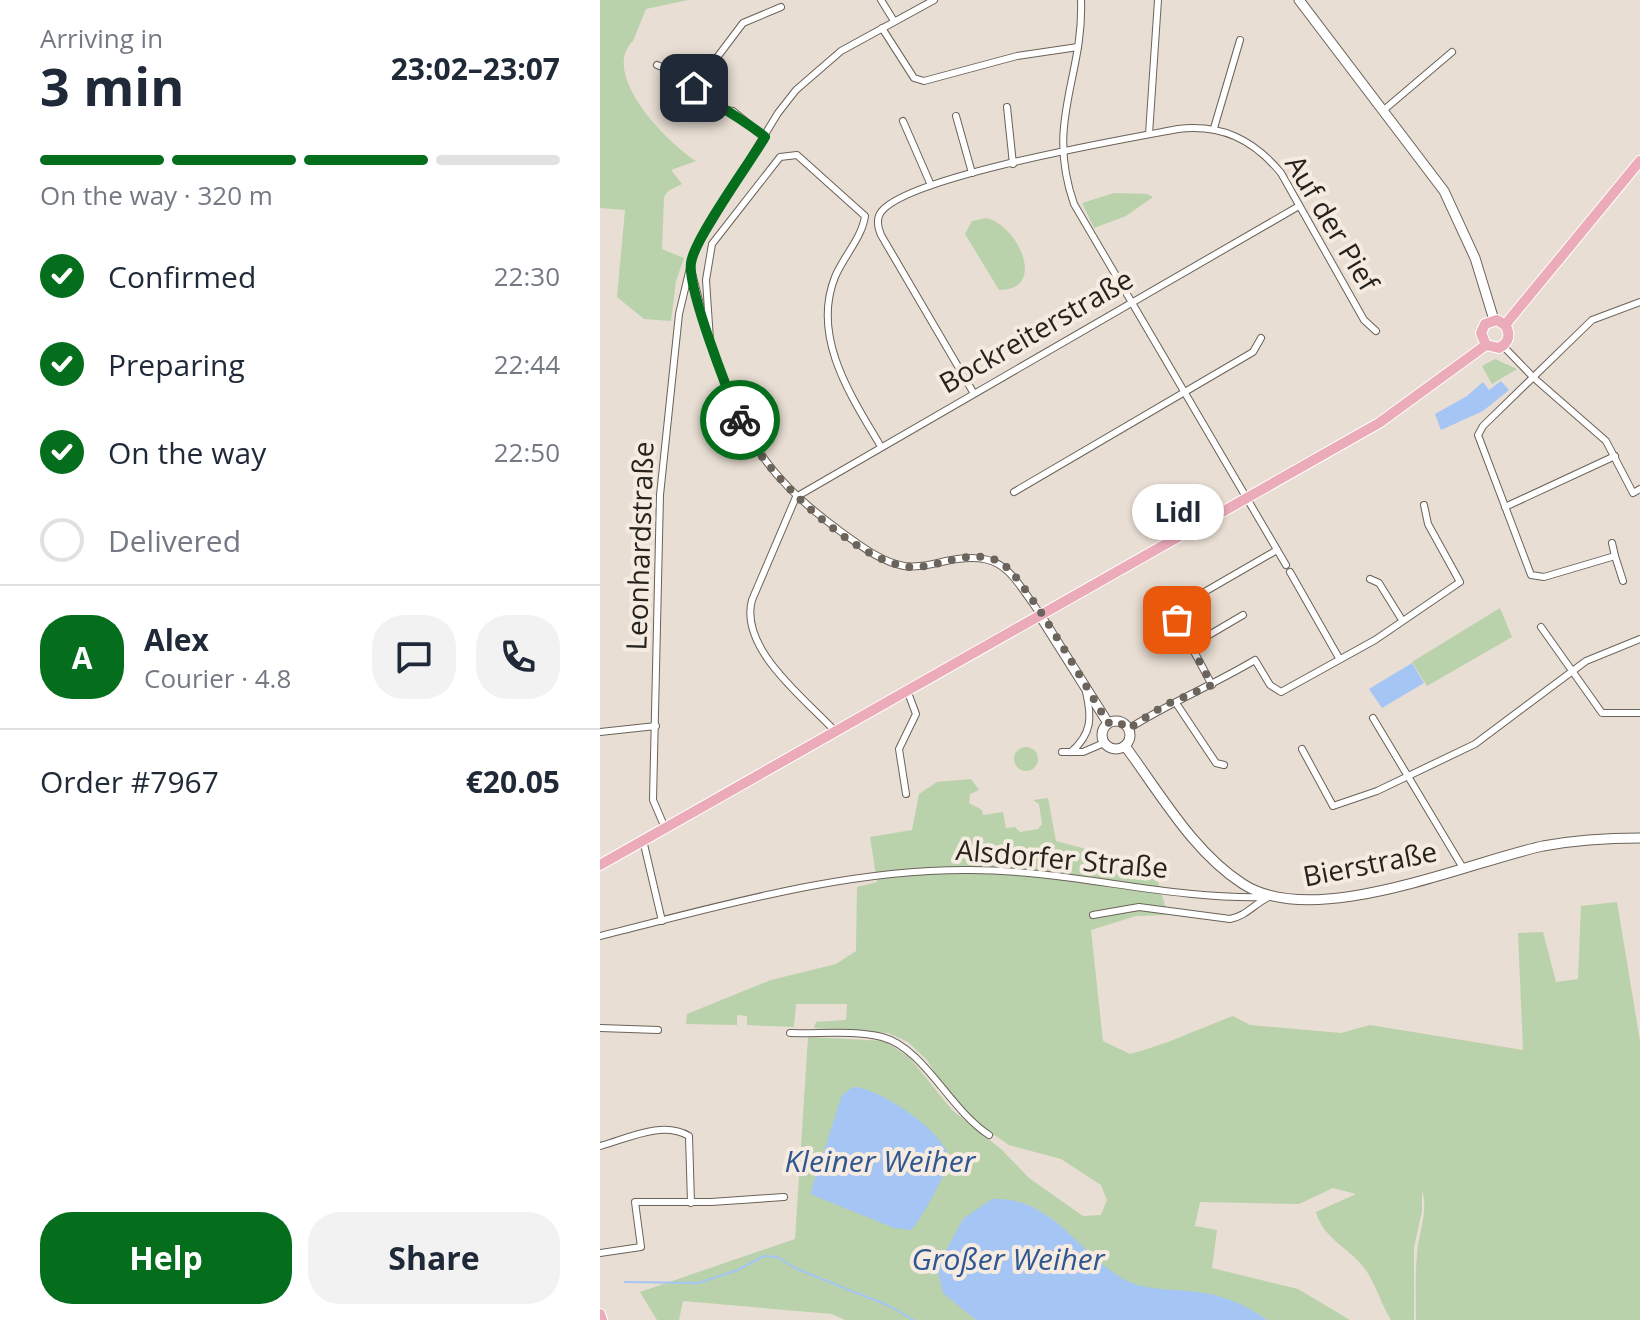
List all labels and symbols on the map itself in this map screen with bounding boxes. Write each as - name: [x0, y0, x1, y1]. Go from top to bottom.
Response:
- pin: [660, 54, 728, 122]
- street label: Auf der Pief: [1277, 147, 1389, 299]
- street label: Bockreiterstraße: [932, 259, 1139, 401]
- courier: [700, 380, 780, 460]
- street label: Leonhardstraße: [616, 441, 662, 651]
- callout: Lidl: [1131, 484, 1223, 540]
- pin: [1143, 586, 1211, 654]
- street label: Alsdorfer Straße: [954, 830, 1170, 886]
- street label: Bierstraße: [1300, 831, 1440, 895]
- water label: Kleiner Weiher: [785, 1140, 977, 1181]
- water label: Großer Weiher: [911, 1238, 1106, 1279]

